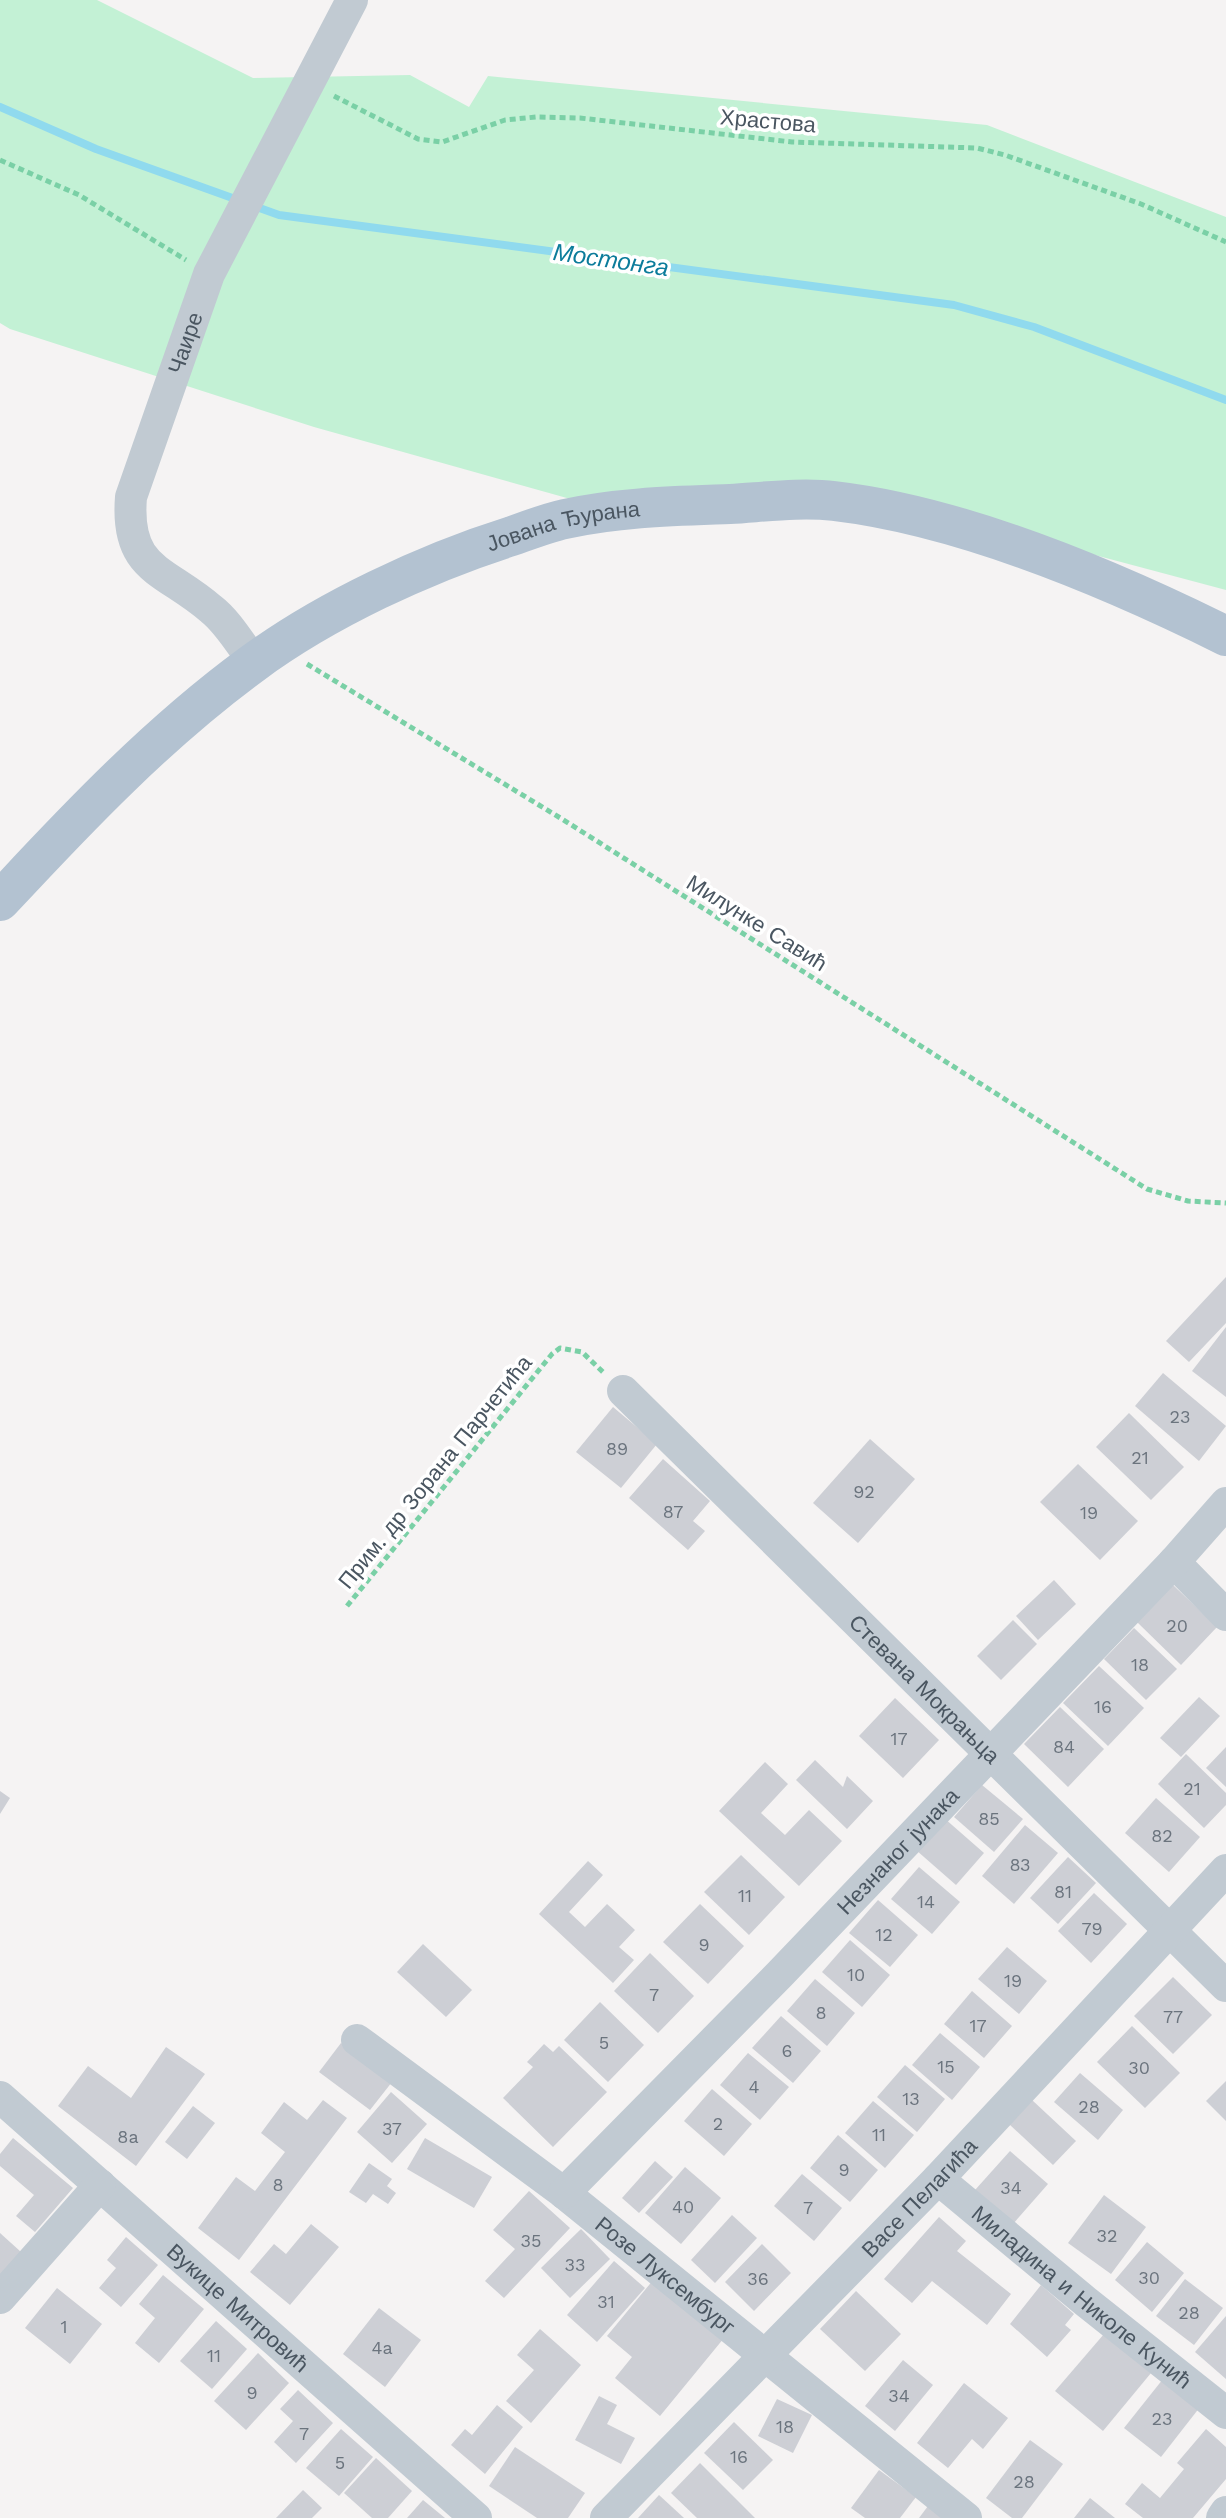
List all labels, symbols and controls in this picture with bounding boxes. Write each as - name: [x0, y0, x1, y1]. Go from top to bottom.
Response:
- street label: Храстова: [719, 104, 818, 138]
- water label: Мостонга: [551, 238, 671, 282]
- street label: Чаире: [163, 309, 207, 377]
- street label: Јована Ђурана: [483, 496, 642, 556]
- street label: Милунке Савић: [682, 870, 832, 976]
- street label: Прим. др Зорана Парчетића: [333, 1350, 537, 1594]
- house number: 23: [1170, 1406, 1191, 1427]
- house number: 89: [606, 1438, 628, 1459]
- house number: 21: [1131, 1447, 1149, 1468]
- house number: 92: [853, 1481, 875, 1502]
- house number: 87: [663, 1501, 683, 1522]
- house number: 19: [1080, 1502, 1098, 1523]
- street label: Стевана Мокрањца: [844, 1609, 1006, 1769]
- house number: 20: [1166, 1615, 1188, 1636]
- house number: 18: [1131, 1654, 1149, 1675]
- house number: 16: [1094, 1696, 1112, 1717]
- house number: 17: [890, 1728, 908, 1749]
- house number: 84: [1053, 1736, 1075, 1757]
- house number: 21: [1183, 1778, 1201, 1799]
- street label: Незнаног јунака: [832, 1782, 964, 1919]
- house number: 85: [978, 1808, 1000, 1829]
- house number: 82: [1151, 1825, 1173, 1846]
- house number: 83: [1009, 1854, 1031, 1875]
- house number: 81: [1054, 1881, 1072, 1902]
- house number: 11: [738, 1885, 752, 1906]
- house number: 14: [917, 1891, 935, 1912]
- house number: 79: [1081, 1918, 1103, 1939]
- house number: 12: [875, 1924, 893, 1945]
- house number: 9: [698, 1934, 710, 1955]
- house number: 10: [847, 1964, 865, 1985]
- house number: 19: [1004, 1970, 1022, 1991]
- house number: 7: [649, 1984, 659, 2005]
- house number: 8: [815, 2002, 827, 2023]
- house number: 77: [1163, 2006, 1183, 2027]
- house number: 17: [969, 2015, 987, 2036]
- house number: 5: [599, 2032, 609, 2053]
- house number: 6: [782, 2040, 792, 2061]
- house number: 15: [937, 2056, 955, 2077]
- house number: 30: [1128, 2057, 1150, 2078]
- house number: 4: [749, 2076, 760, 2097]
- house number: 13: [902, 2088, 920, 2109]
- house number: 28: [1078, 2096, 1100, 2117]
- house number: 2: [713, 2113, 723, 2134]
- house number: 37: [382, 2118, 402, 2139]
- house number: 11: [872, 2124, 886, 2145]
- house number: 8a: [117, 2126, 139, 2147]
- street label: Васе Пелагића: [856, 2133, 982, 2262]
- house number: 9: [838, 2159, 850, 2180]
- house number: 8: [272, 2174, 284, 2195]
- house number: 34: [1000, 2177, 1022, 2198]
- house number: 40: [672, 2196, 694, 2217]
- house number: 7: [803, 2197, 813, 2218]
- street label: Миладина и Николе Кунић: [967, 2200, 1197, 2393]
- street label: Розе Луксембург: [591, 2211, 740, 2339]
- house number: 32: [1097, 2225, 1118, 2246]
- house number: 35: [521, 2230, 541, 2251]
- street label: Вукице Митровић: [162, 2238, 314, 2377]
- house number: 33: [565, 2254, 586, 2275]
- house number: 30: [1138, 2267, 1160, 2288]
- house number: 36: [747, 2268, 769, 2289]
- house number: 31: [597, 2291, 615, 2312]
- house number: 28: [1178, 2302, 1200, 2323]
- house number: 1: [60, 2316, 68, 2337]
- house number: 4a: [371, 2337, 393, 2358]
- house number: 11: [207, 2345, 221, 2366]
- house number: 9: [246, 2382, 258, 2403]
- house number: 34: [888, 2385, 910, 2406]
- house number: 23: [1152, 2408, 1173, 2429]
- house number: 18: [776, 2416, 794, 2437]
- house number: 7: [299, 2423, 309, 2444]
- house number: 16: [730, 2446, 748, 2467]
- house number: 5: [335, 2452, 345, 2473]
- house number: 28: [1013, 2471, 1035, 2492]

